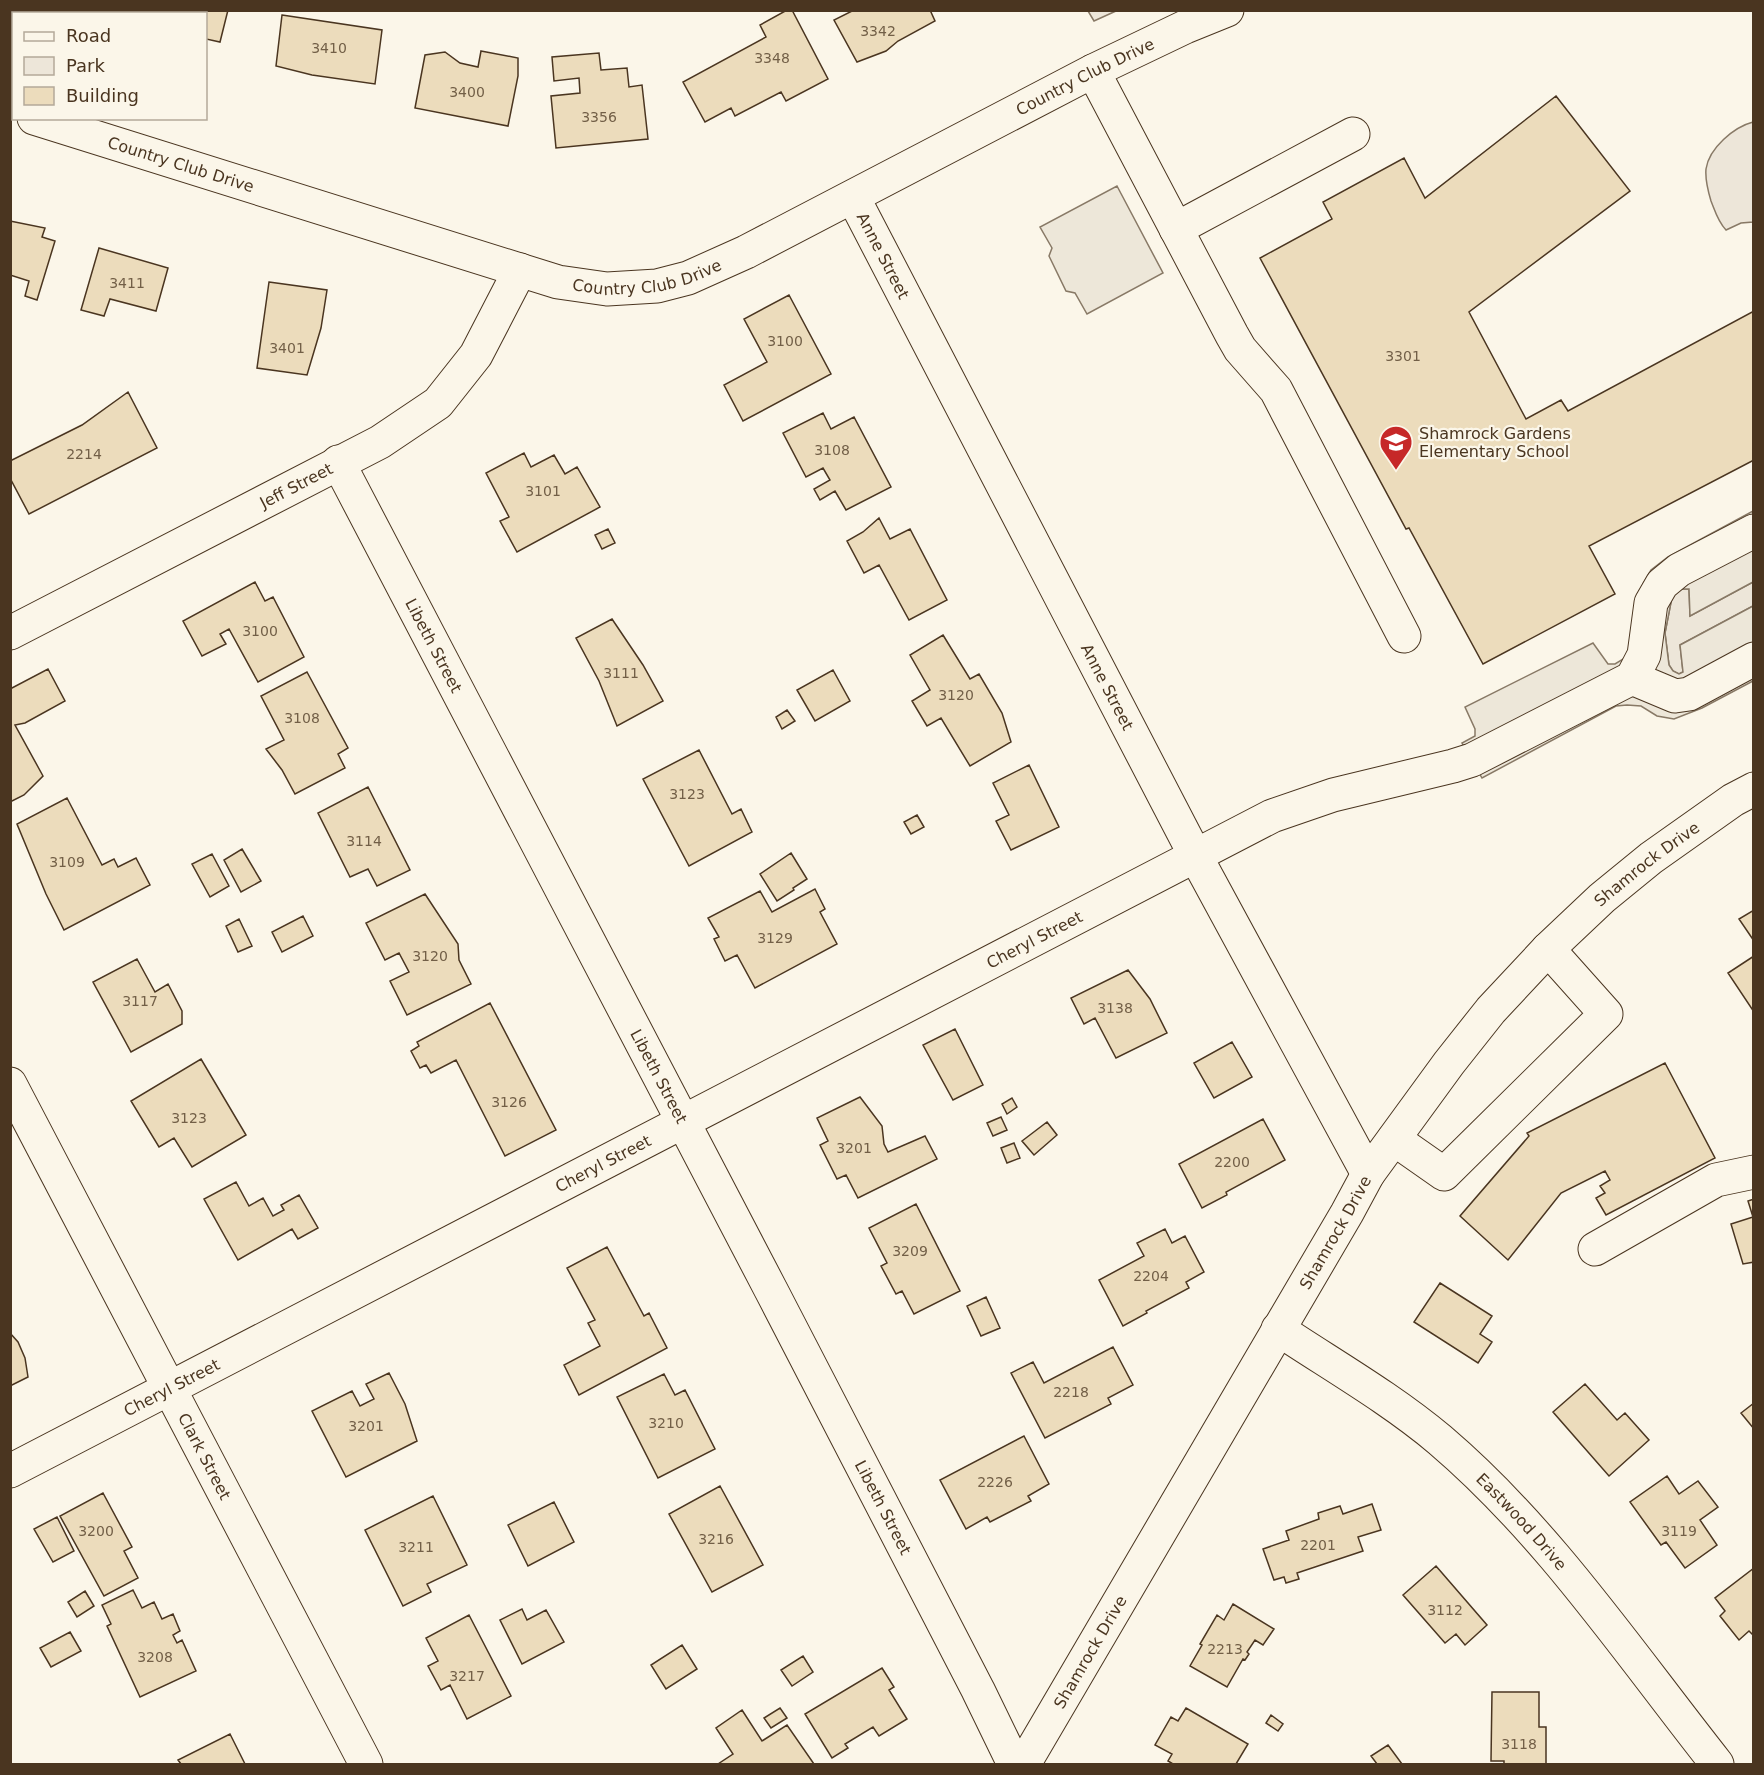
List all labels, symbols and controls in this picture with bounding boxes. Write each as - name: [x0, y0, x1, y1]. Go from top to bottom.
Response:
- legend: [12, 12, 207, 120]
- house number: 3342: [860, 23, 896, 39]
- text: Road: [66, 25, 111, 46]
- street label: Country Club Drive: [1013, 34, 1157, 120]
- house number: 3410: [311, 40, 347, 56]
- house number: 3348: [754, 50, 790, 66]
- text: Park: [66, 55, 105, 76]
- house number: 3400: [449, 84, 485, 100]
- text: Building: [66, 85, 139, 106]
- house number: 3356: [581, 109, 617, 125]
- street label: Country Club Drive: [105, 133, 256, 196]
- street label: Anne Street: [853, 209, 913, 302]
- street label: Country Club Drive: [571, 255, 724, 299]
- house number: 3411: [109, 275, 145, 291]
- house number: 3100: [767, 333, 803, 349]
- house number: 3401: [269, 340, 305, 356]
- house number: 3301: [1385, 348, 1421, 364]
- school or university icon: Shamrock Gardens Elementary School: [1378, 424, 1414, 471]
- place label: Shamrock Gardens Elementary School: [1419, 424, 1571, 461]
- house number: 3108: [814, 442, 850, 458]
- house number: 2214: [66, 446, 102, 462]
- street label: Jeff Street: [256, 459, 336, 513]
- house number: 3101: [525, 483, 561, 499]
- street label: Libeth Street: [401, 595, 466, 696]
- house number: 3100: [242, 623, 278, 639]
- street label: Anne Street: [1077, 641, 1137, 733]
- house number: 3111: [603, 665, 639, 681]
- house number: 3120: [938, 687, 974, 703]
- house number: 3108: [284, 710, 320, 726]
- house number: 3123: [669, 786, 705, 802]
- street label: Shamrock Drive: [1590, 818, 1703, 910]
- house number: 3114: [346, 833, 382, 849]
- house number: 3109: [49, 854, 85, 870]
- street label: Cheryl Street: [983, 907, 1086, 973]
- house number: 3129: [757, 930, 793, 946]
- house number: 3120: [412, 948, 448, 964]
- house number: 3117: [122, 993, 158, 1009]
- house number: 3138: [1097, 1000, 1133, 1016]
- street label: Libeth Street: [626, 1026, 691, 1127]
- house number: 3126: [491, 1094, 527, 1110]
- house number: 3123: [171, 1110, 207, 1126]
- street label: Cheryl Street: [552, 1131, 654, 1196]
- house number: 3201: [836, 1140, 872, 1156]
- house number: 2200: [1214, 1154, 1250, 1170]
- street label: Shamrock Drive: [1296, 1173, 1375, 1293]
- house number: 3209: [892, 1243, 928, 1259]
- house number: 2204: [1133, 1268, 1169, 1284]
- street label: Cheryl Street: [121, 1355, 223, 1420]
- house number: 2218: [1053, 1384, 1089, 1400]
- street label: Clark Street: [174, 1410, 235, 1503]
- house number: 3210: [648, 1415, 684, 1431]
- house number: 3201: [348, 1418, 384, 1434]
- street label: Libeth Street: [851, 1457, 915, 1558]
- street label: Eastwood Drive: [1472, 1469, 1571, 1574]
- house number: 2226: [977, 1474, 1013, 1490]
- house number: 3200: [78, 1523, 114, 1539]
- house number: 3119: [1661, 1523, 1697, 1539]
- house number: 3216: [698, 1531, 734, 1547]
- house number: 2201: [1300, 1537, 1336, 1553]
- house number: 3211: [398, 1539, 434, 1555]
- street label: Shamrock Drive: [1050, 1592, 1131, 1712]
- house number: 3112: [1427, 1602, 1463, 1618]
- house number: 2213: [1207, 1641, 1243, 1657]
- house number: 3208: [137, 1649, 173, 1665]
- house number: 3217: [449, 1668, 485, 1684]
- house number: 3118: [1501, 1736, 1537, 1752]

